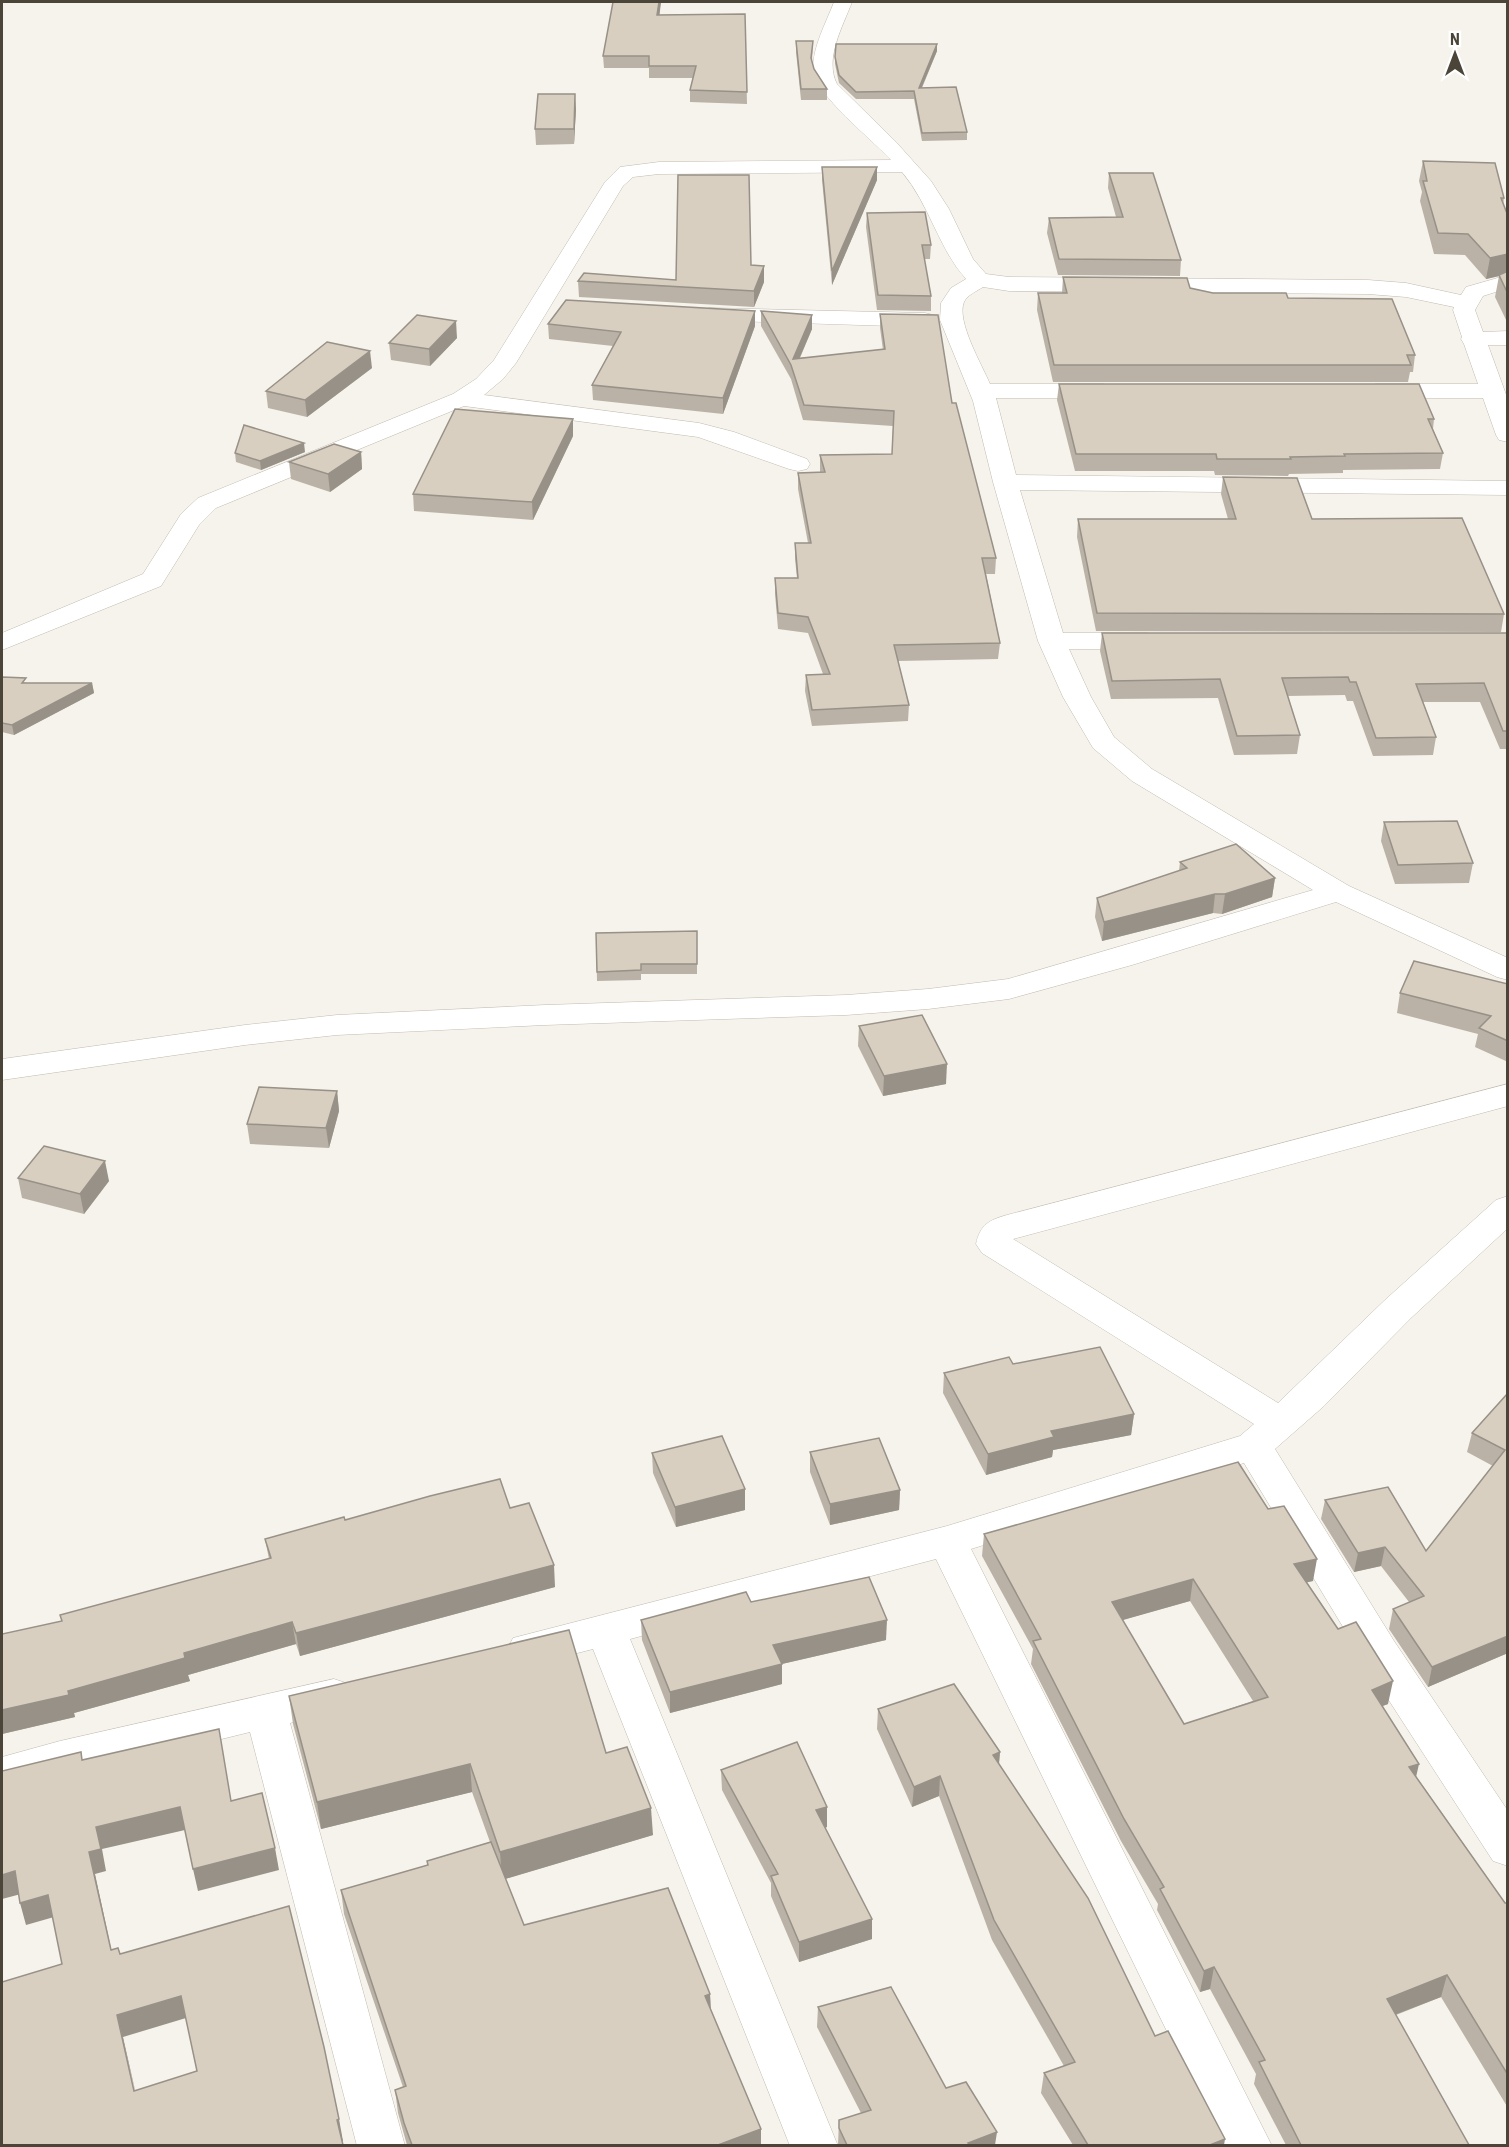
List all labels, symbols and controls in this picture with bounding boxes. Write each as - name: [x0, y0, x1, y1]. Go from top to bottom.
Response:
- north arrow: [1425, 24, 1485, 84]
- text: N: [1450, 30, 1460, 49]

